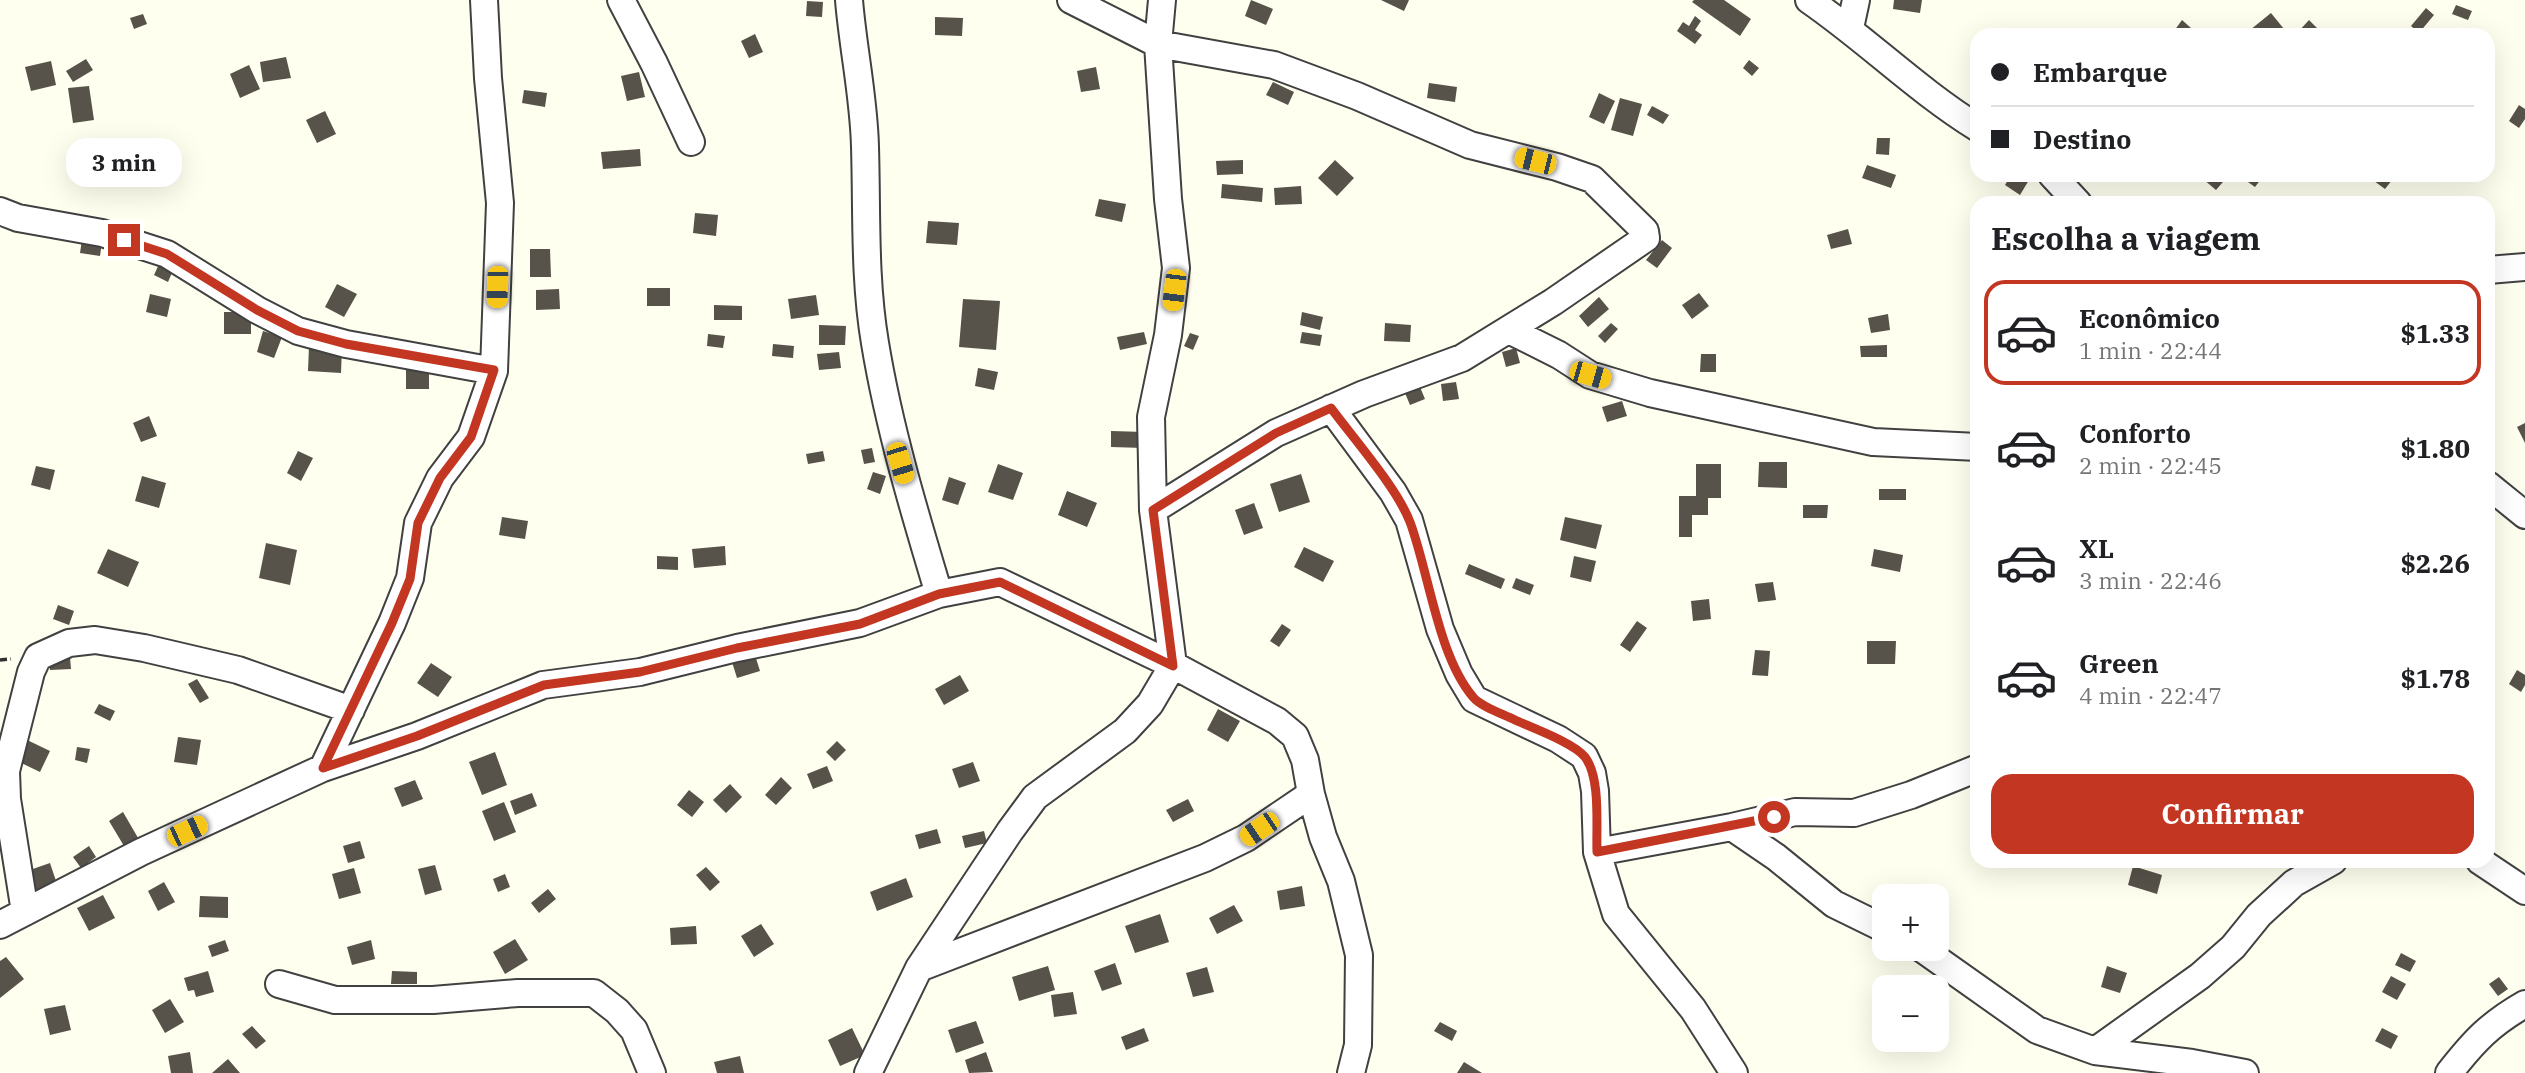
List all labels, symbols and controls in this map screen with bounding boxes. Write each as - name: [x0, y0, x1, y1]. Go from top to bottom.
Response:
- text: Embarque: [2033, 55, 2167, 89]
- text: Destino: [2033, 122, 2131, 156]
- callout: 3 min: [66, 138, 182, 188]
- car: [1513, 146, 1558, 176]
- text: 3 min: [92, 147, 156, 177]
- text: Escolha a viagem: [1991, 217, 2261, 259]
- route end: [108, 224, 140, 256]
- car: [486, 266, 509, 308]
- car: [1162, 268, 1187, 312]
- icon: car: [1995, 301, 2058, 364]
- text: Econômico: [2079, 301, 2220, 335]
- text: $1.33: [2400, 316, 2470, 350]
- text: 1 min · 22:44: [2079, 335, 2222, 365]
- car: [1567, 359, 1614, 391]
- icon: car: [1995, 416, 2058, 479]
- text: Conforto: [2079, 416, 2191, 450]
- text: $1.80: [2400, 431, 2470, 465]
- car: [884, 440, 917, 486]
- text: 2 min · 22:45: [2079, 450, 2222, 480]
- icon: car: [1995, 531, 2058, 594]
- text: XL: [2079, 531, 2114, 565]
- text: $2.26: [2400, 546, 2470, 580]
- text: 3 min · 22:46: [2079, 565, 2222, 595]
- icon: car: [1995, 646, 2058, 709]
- text: Green: [2079, 646, 2159, 680]
- text: $1.78: [2400, 661, 2470, 695]
- text: 4 min · 22:47: [2079, 680, 2222, 710]
- button: Confirmar: [1991, 774, 2474, 854]
- route start: [1758, 801, 1790, 833]
- car: [1236, 809, 1283, 849]
- car: [164, 813, 211, 849]
- map controls: [1872, 884, 1949, 1052]
- button: +: [1872, 884, 1949, 961]
- button: −: [1872, 975, 1949, 1052]

